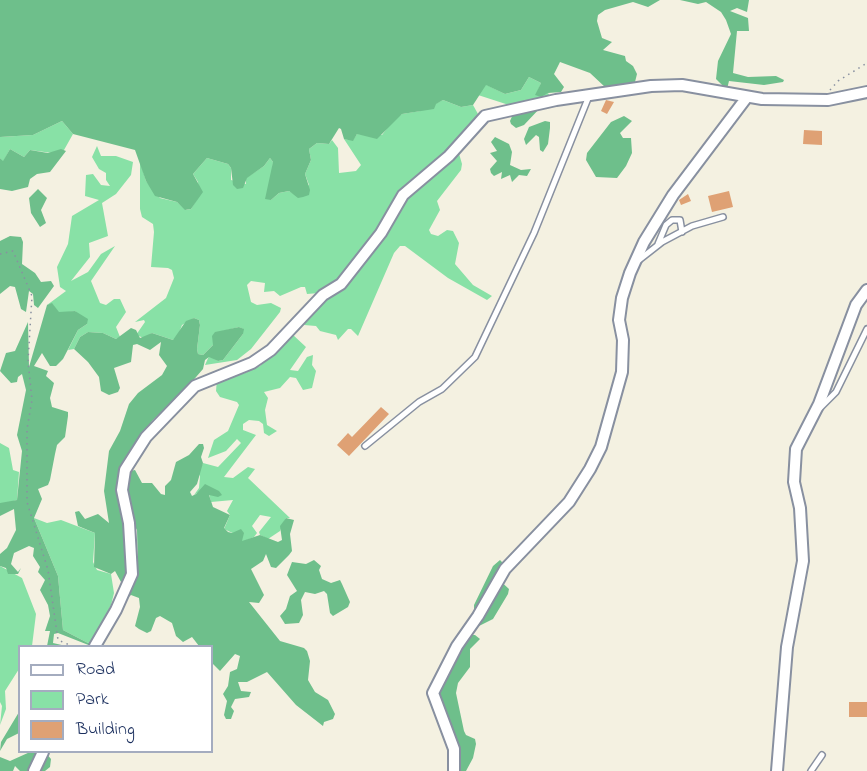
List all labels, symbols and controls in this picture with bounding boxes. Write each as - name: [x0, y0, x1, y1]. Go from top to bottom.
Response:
- legend: [18, 645, 213, 753]
- text: Road: [76, 657, 115, 683]
- text: Park: [76, 687, 109, 713]
- text: Building: [76, 717, 135, 743]

